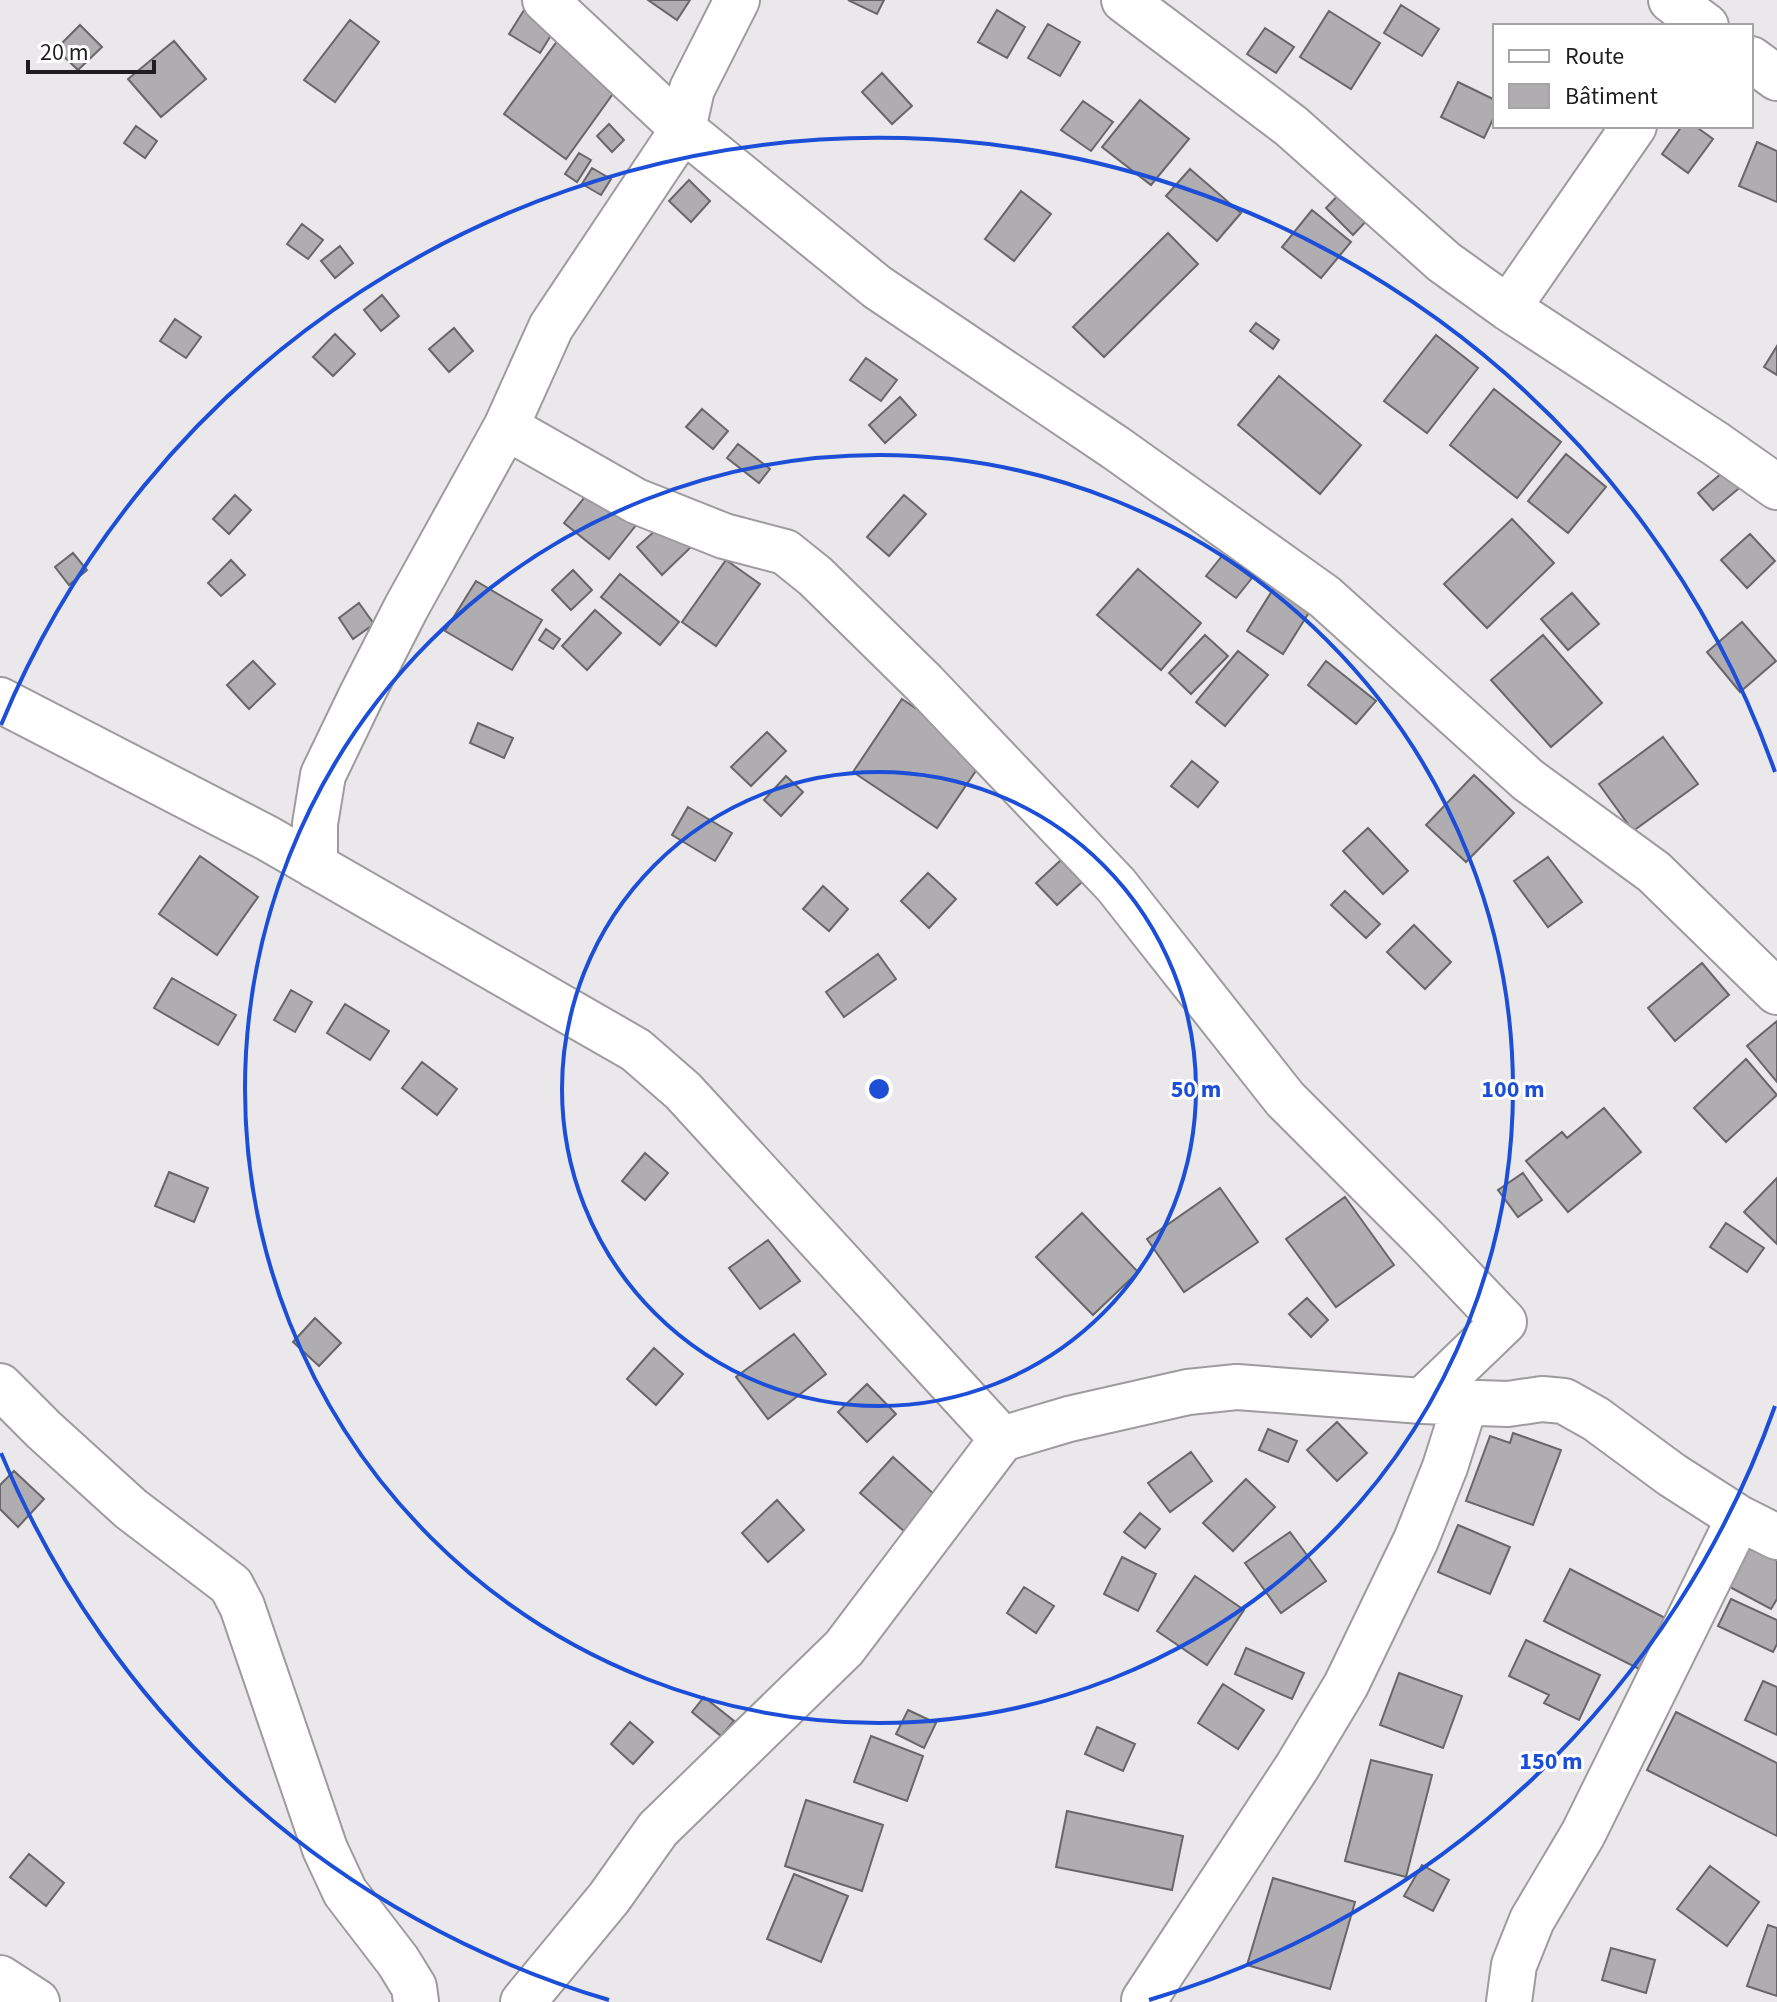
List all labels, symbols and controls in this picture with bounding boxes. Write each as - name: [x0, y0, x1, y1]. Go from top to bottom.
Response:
- scale bar: [28, 24, 154, 74]
- legend: [1493, 24, 1753, 128]
- text: 20 m: [40, 35, 89, 70]
- text: Route: [1565, 39, 1624, 74]
- text: Bâtiment: [1565, 79, 1658, 114]
- text: 50 m: [1171, 1072, 1221, 1107]
- text: 100 m: [1481, 1072, 1545, 1107]
- centre of rings: [865, 1075, 893, 1103]
- text: 150 m: [1519, 1744, 1583, 1779]

